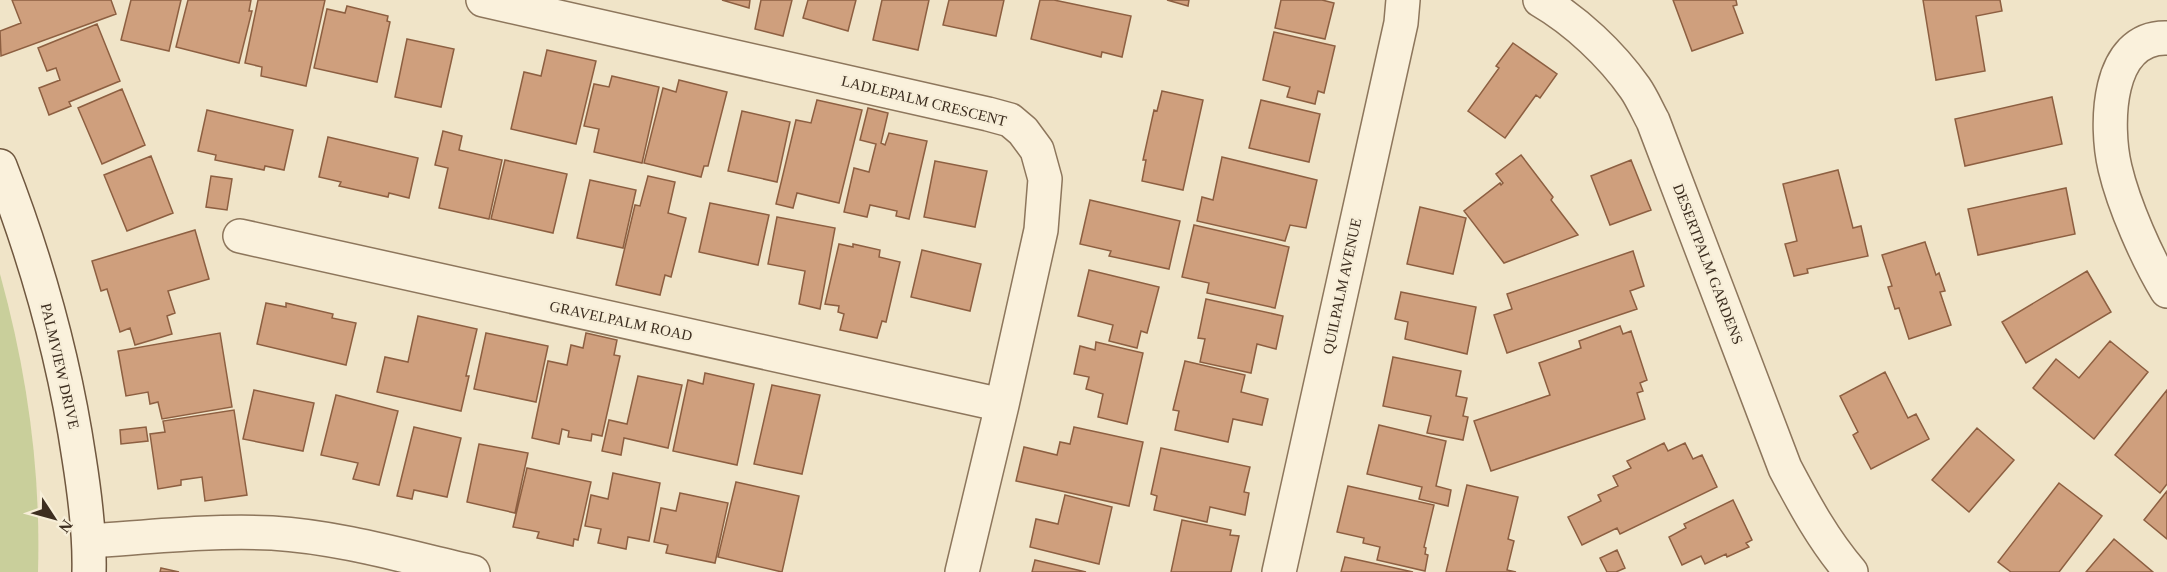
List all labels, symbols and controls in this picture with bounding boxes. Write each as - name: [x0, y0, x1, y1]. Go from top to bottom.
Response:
- street label: LADLEPALM CRESCENT: [840, 73, 1008, 129]
- street label: DESERTPALM GARDENS: [1670, 181, 1746, 347]
- street label: QUILPALM AVENUE: [1320, 216, 1364, 356]
- street label: GRAVELPALM ROAD: [548, 298, 694, 344]
- street label: PALMVIEW DRIVE: [38, 301, 82, 431]
- north arrow: [24, 488, 84, 548]
- text: N: [55, 517, 76, 537]

